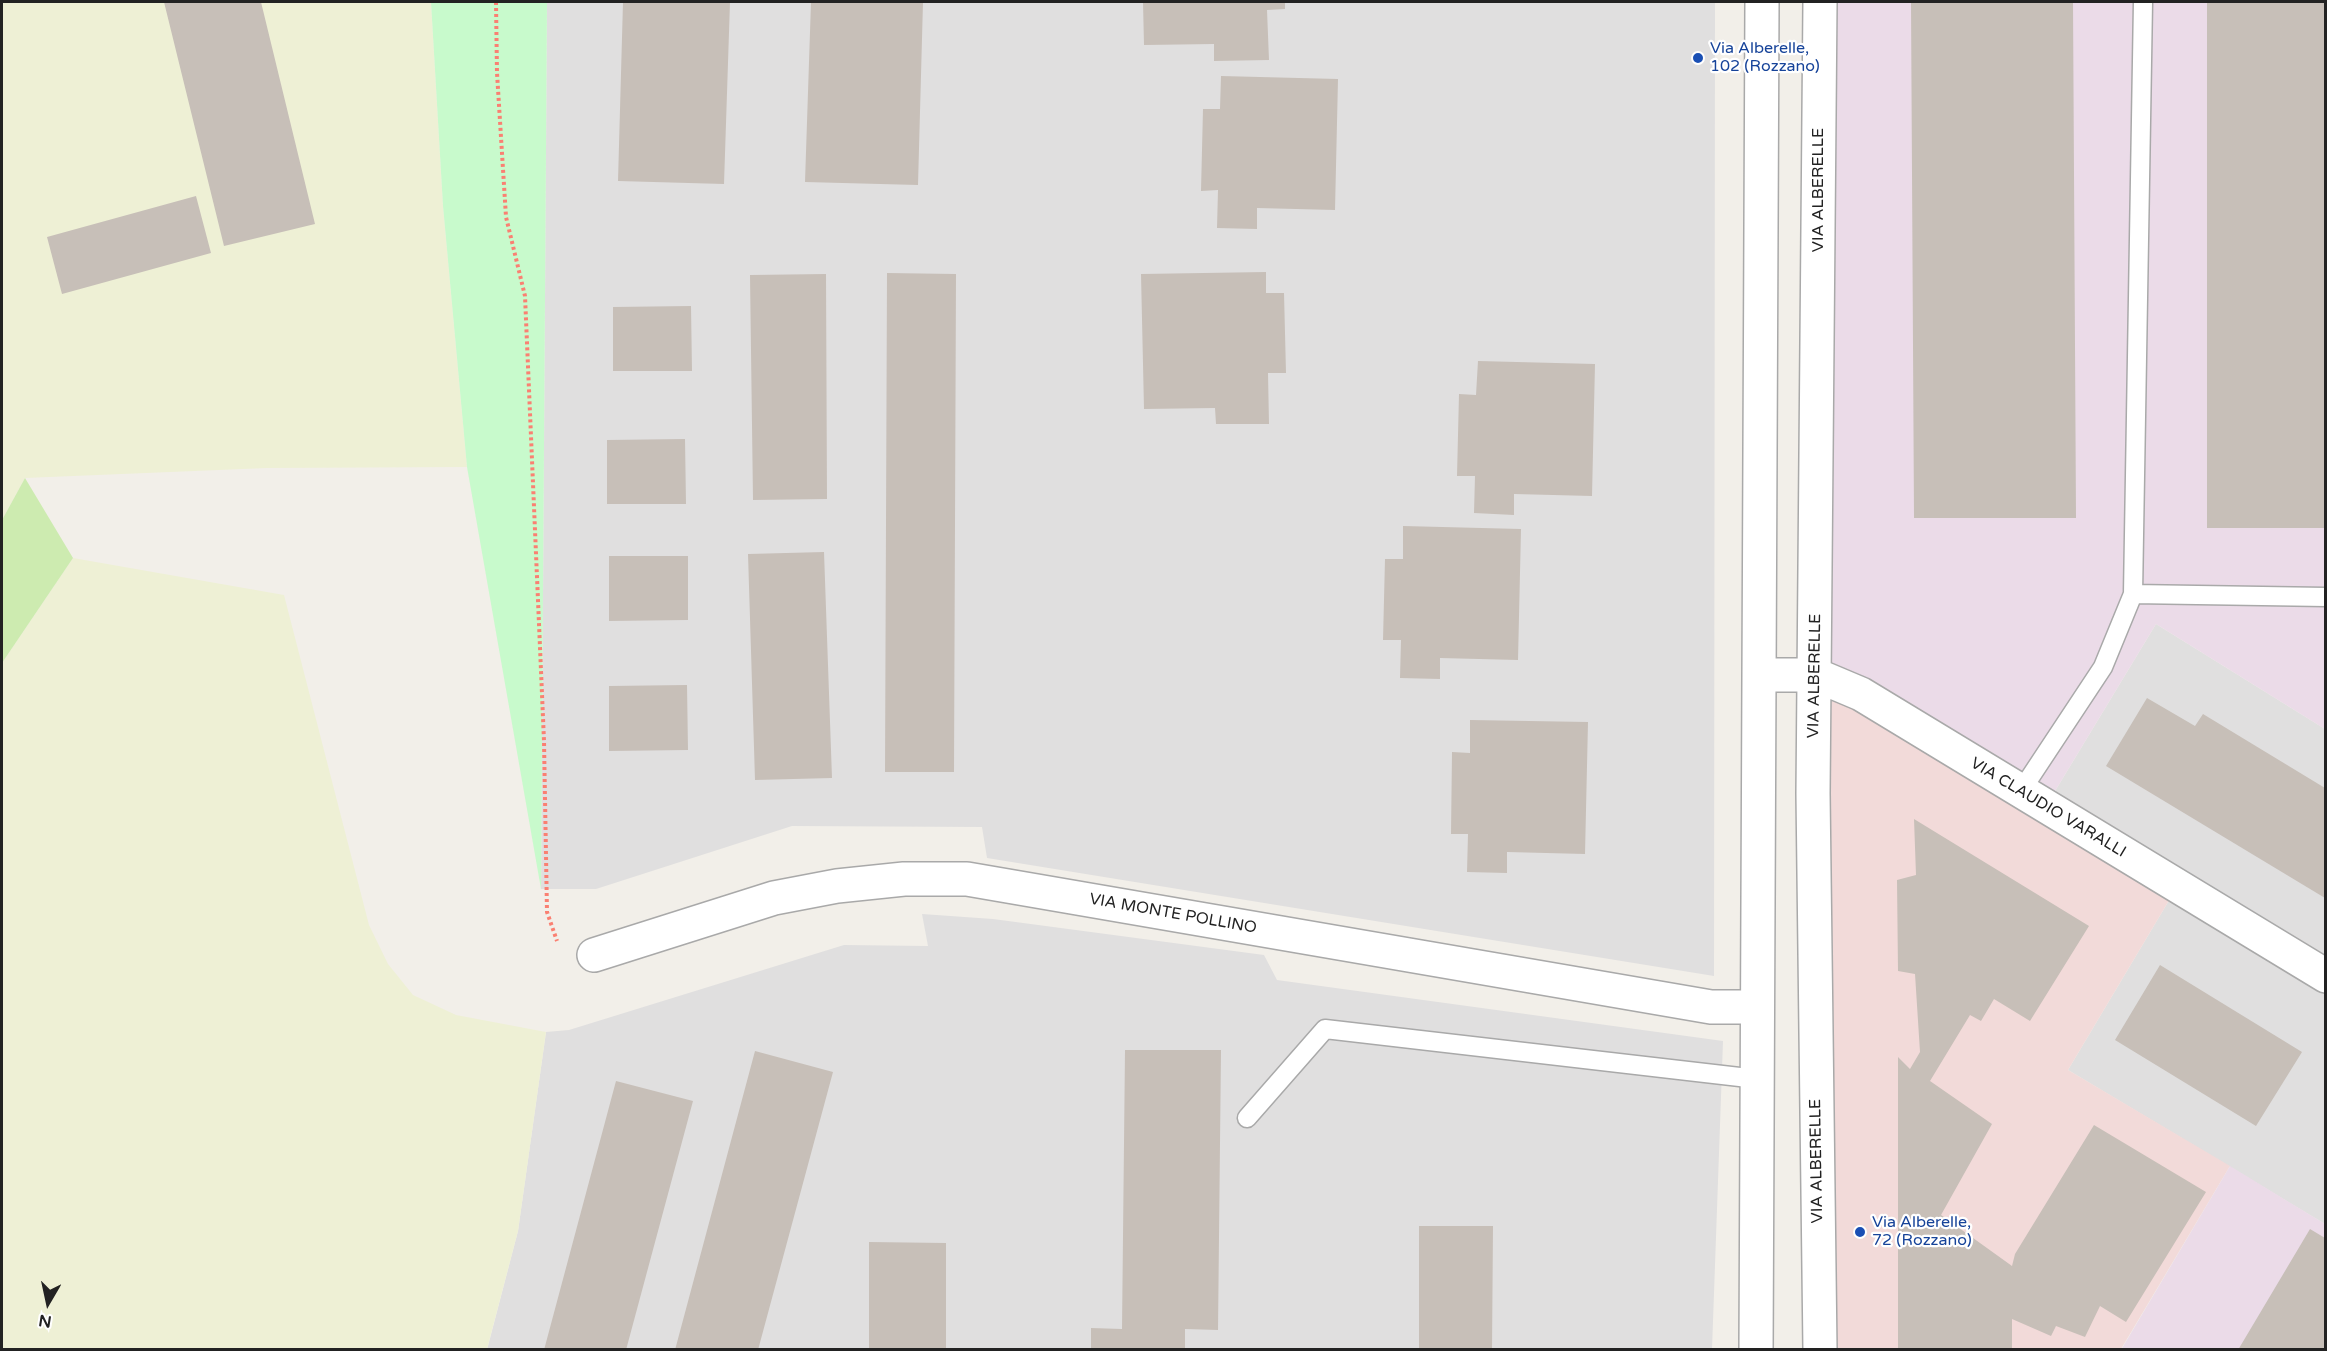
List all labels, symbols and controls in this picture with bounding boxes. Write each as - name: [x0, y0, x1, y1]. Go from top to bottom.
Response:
- place label: Via Alberelle, 102 (Rozzano): [1710, 39, 1820, 77]
- marker: Via Alberelle, 102 (Rozzano): [1691, 51, 1705, 65]
- street label: VIA ALBERELLE: [1809, 128, 1829, 252]
- street label: VIA ALBERELLE: [1804, 614, 1826, 738]
- street label: VIA CLAUDIO VARALLI: [1967, 754, 2129, 862]
- street label: VIA MONTE POLLINO: [1088, 890, 1258, 938]
- street label: VIA ALBERELLE: [1806, 1099, 1828, 1223]
- place label: Via Alberelle, 72 (Rozzano): [1872, 1213, 1972, 1251]
- marker: Via Alberelle, 72 (Rozzano): [1853, 1225, 1867, 1239]
- north arrow: [18, 1273, 78, 1333]
- text: N: [37, 1310, 53, 1332]

